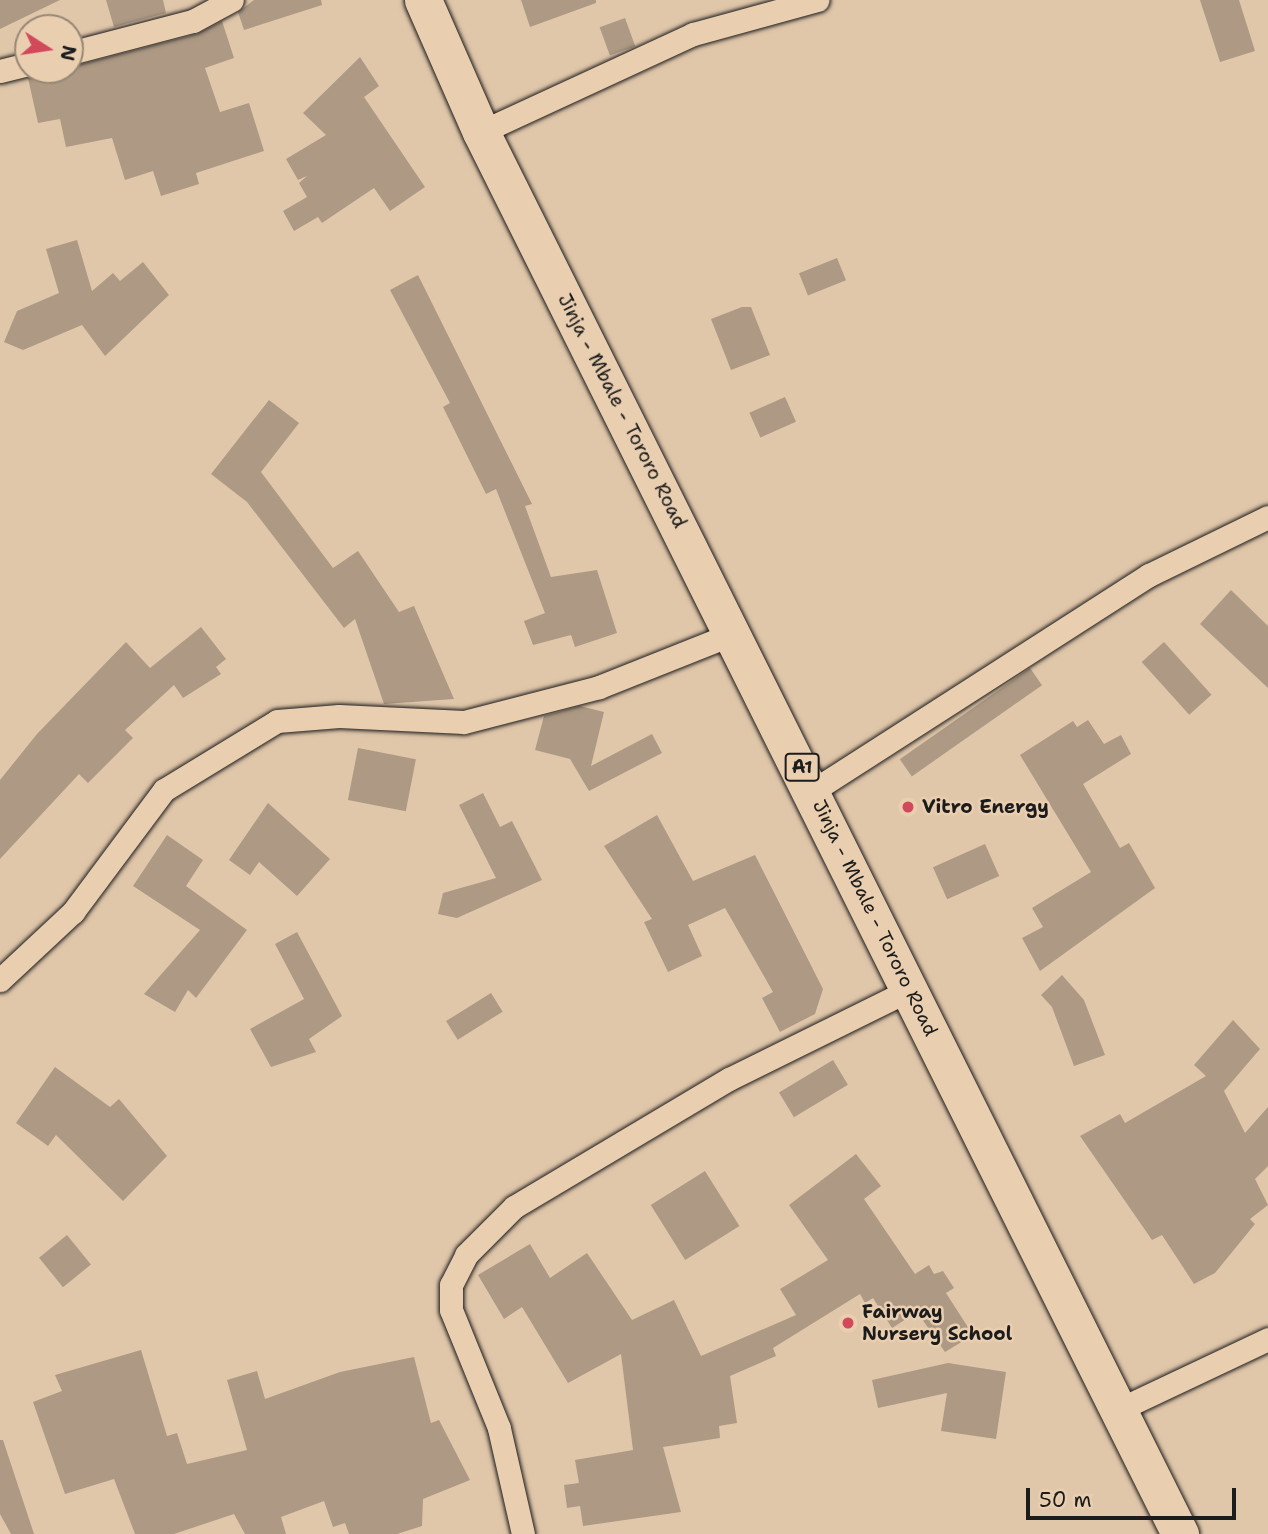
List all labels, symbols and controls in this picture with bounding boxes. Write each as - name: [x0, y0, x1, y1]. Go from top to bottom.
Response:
- north arrow: [14, 14, 84, 84]
- text: N: [54, 43, 82, 63]
- street label: Jinja - Mbale - Tororo Road: [553, 290, 691, 532]
- road number: A1: [784, 752, 820, 782]
- street label: Jinja - Mbale - Tororo Road: [808, 796, 942, 1040]
- place label: Vitro Energy: [922, 796, 1049, 818]
- marker: Vitro Energy: [900, 799, 916, 815]
- place label: Fairway Nursery School: [862, 1301, 1012, 1345]
- marker: Fairway Nursery School: [840, 1315, 856, 1331]
- scale bar: [1030, 1474, 1240, 1518]
- text: 50 m: [1039, 1486, 1092, 1514]

